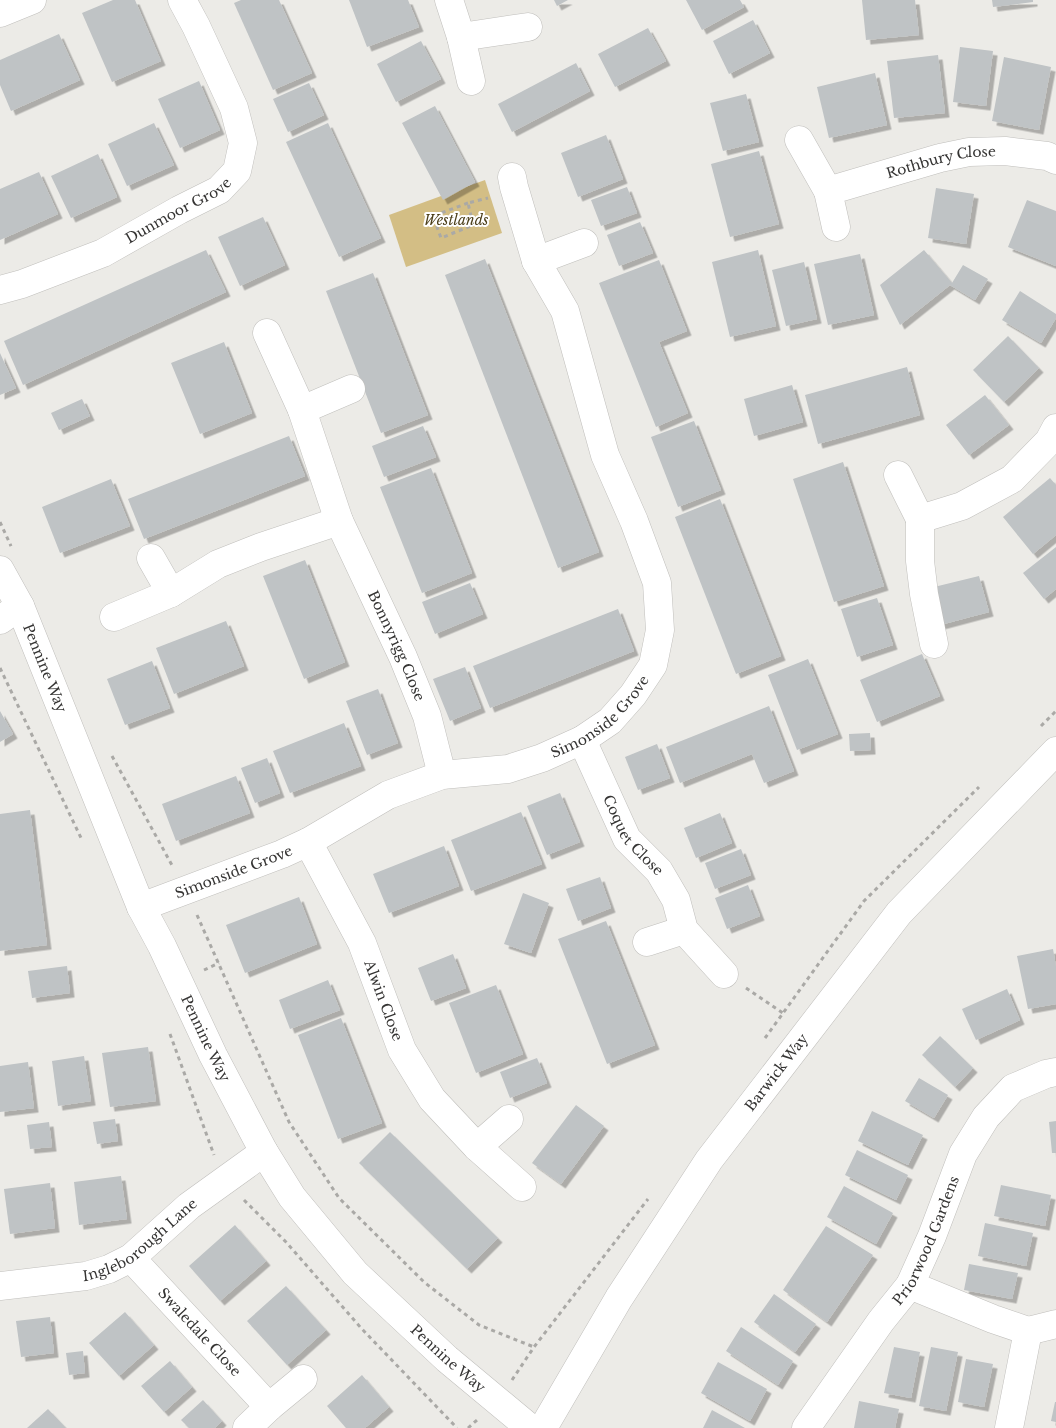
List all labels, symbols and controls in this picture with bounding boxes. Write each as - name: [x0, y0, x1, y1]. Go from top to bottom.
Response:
- street label: Rothbury Close: [884, 142, 996, 182]
- street label: Dunmoor Grove: [122, 174, 235, 248]
- park label: Westlands: [424, 211, 488, 229]
- street label: Bonnyrigg Close: [364, 588, 429, 704]
- street label: Pennine Way: [19, 621, 71, 715]
- street label: Simonside Grove: [548, 672, 653, 762]
- street label: Coquet Close: [599, 792, 667, 879]
- street label: Simonside Grove: [172, 841, 295, 902]
- street label: Alwin Close: [360, 957, 407, 1044]
- street label: Pennine Way: [177, 992, 234, 1085]
- street label: Barwick Way: [741, 1030, 812, 1115]
- street label: Priorwood Gardens: [888, 1173, 963, 1309]
- street label: Ingleborough Lane: [82, 1194, 200, 1285]
- street label: Swaledale Close: [154, 1284, 245, 1380]
- street label: Pennine Way: [407, 1321, 489, 1396]

